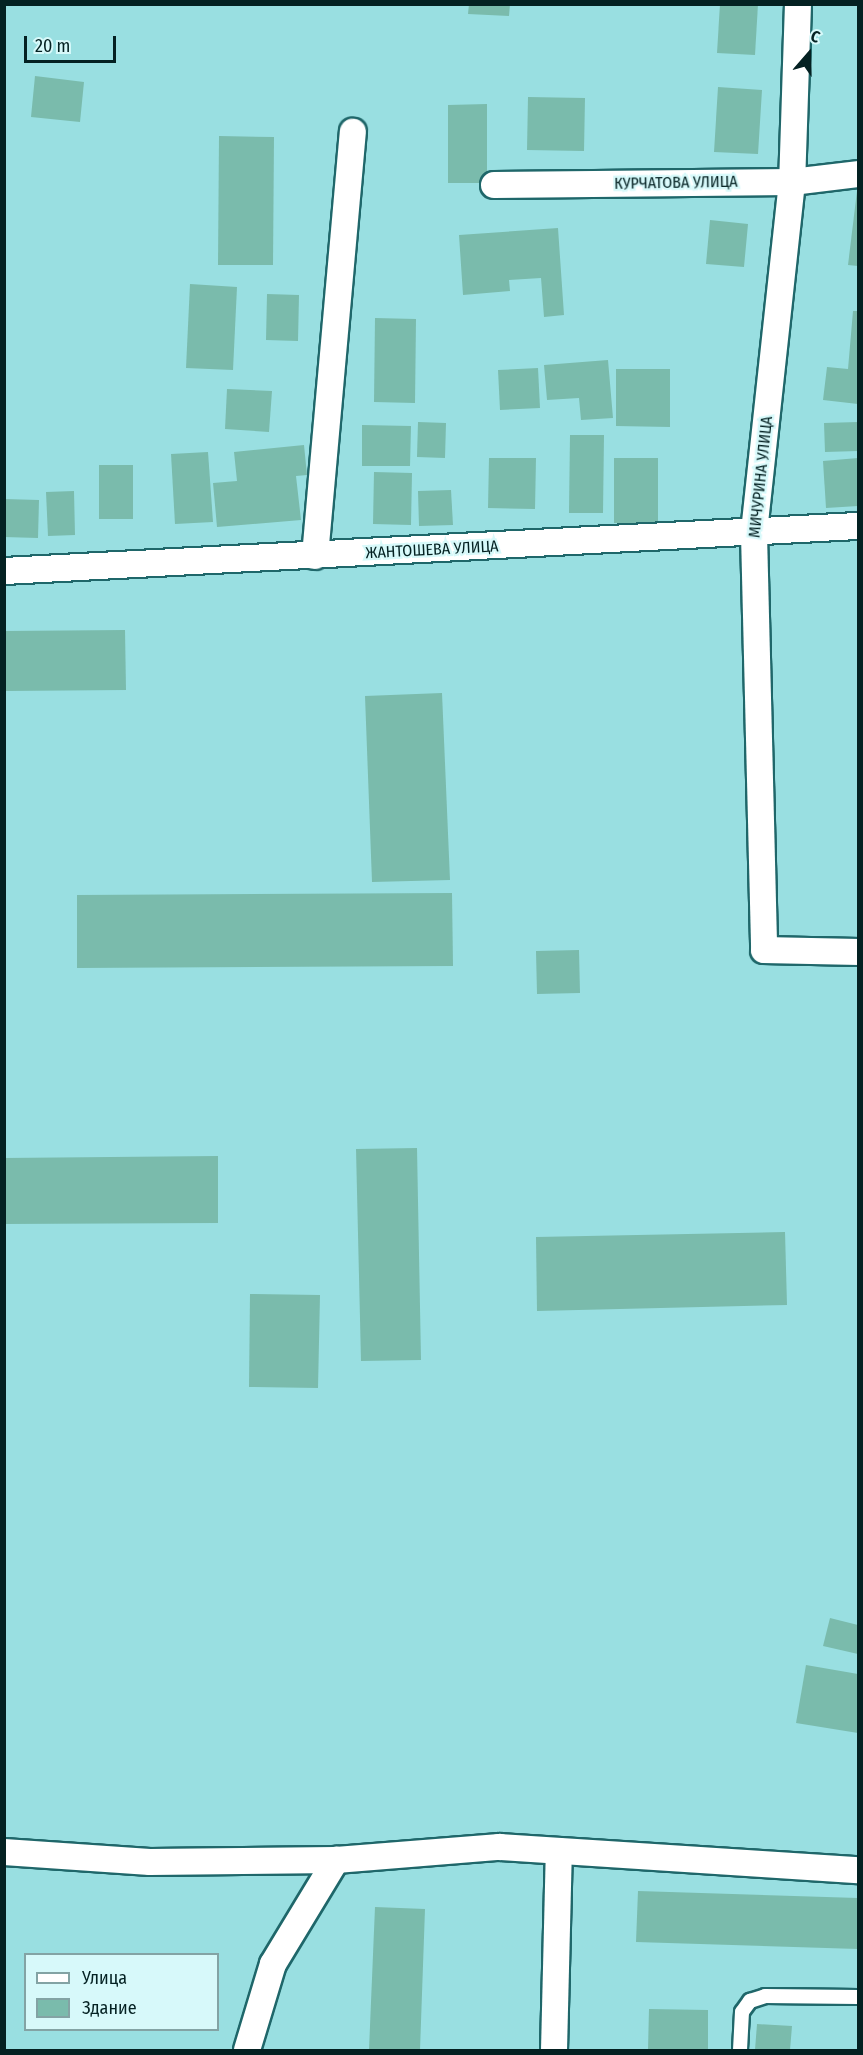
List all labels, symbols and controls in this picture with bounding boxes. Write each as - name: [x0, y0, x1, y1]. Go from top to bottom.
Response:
- scale bar: [27, 24, 118, 62]
- north arrow: [779, 24, 839, 84]
- text: С: [808, 26, 823, 47]
- text: 20 m: [35, 35, 70, 57]
- street label: КУРЧАТОВА УЛИЦА: [614, 172, 738, 194]
- street label: МИЧУРИНА УЛИЦА: [745, 415, 777, 539]
- street label: ЖАНТОШЕВА УЛИЦА: [365, 537, 499, 563]
- legend: [24, 1953, 219, 2031]
- text: Улица: [82, 1967, 127, 1989]
- text: Здание: [82, 1997, 137, 2019]

